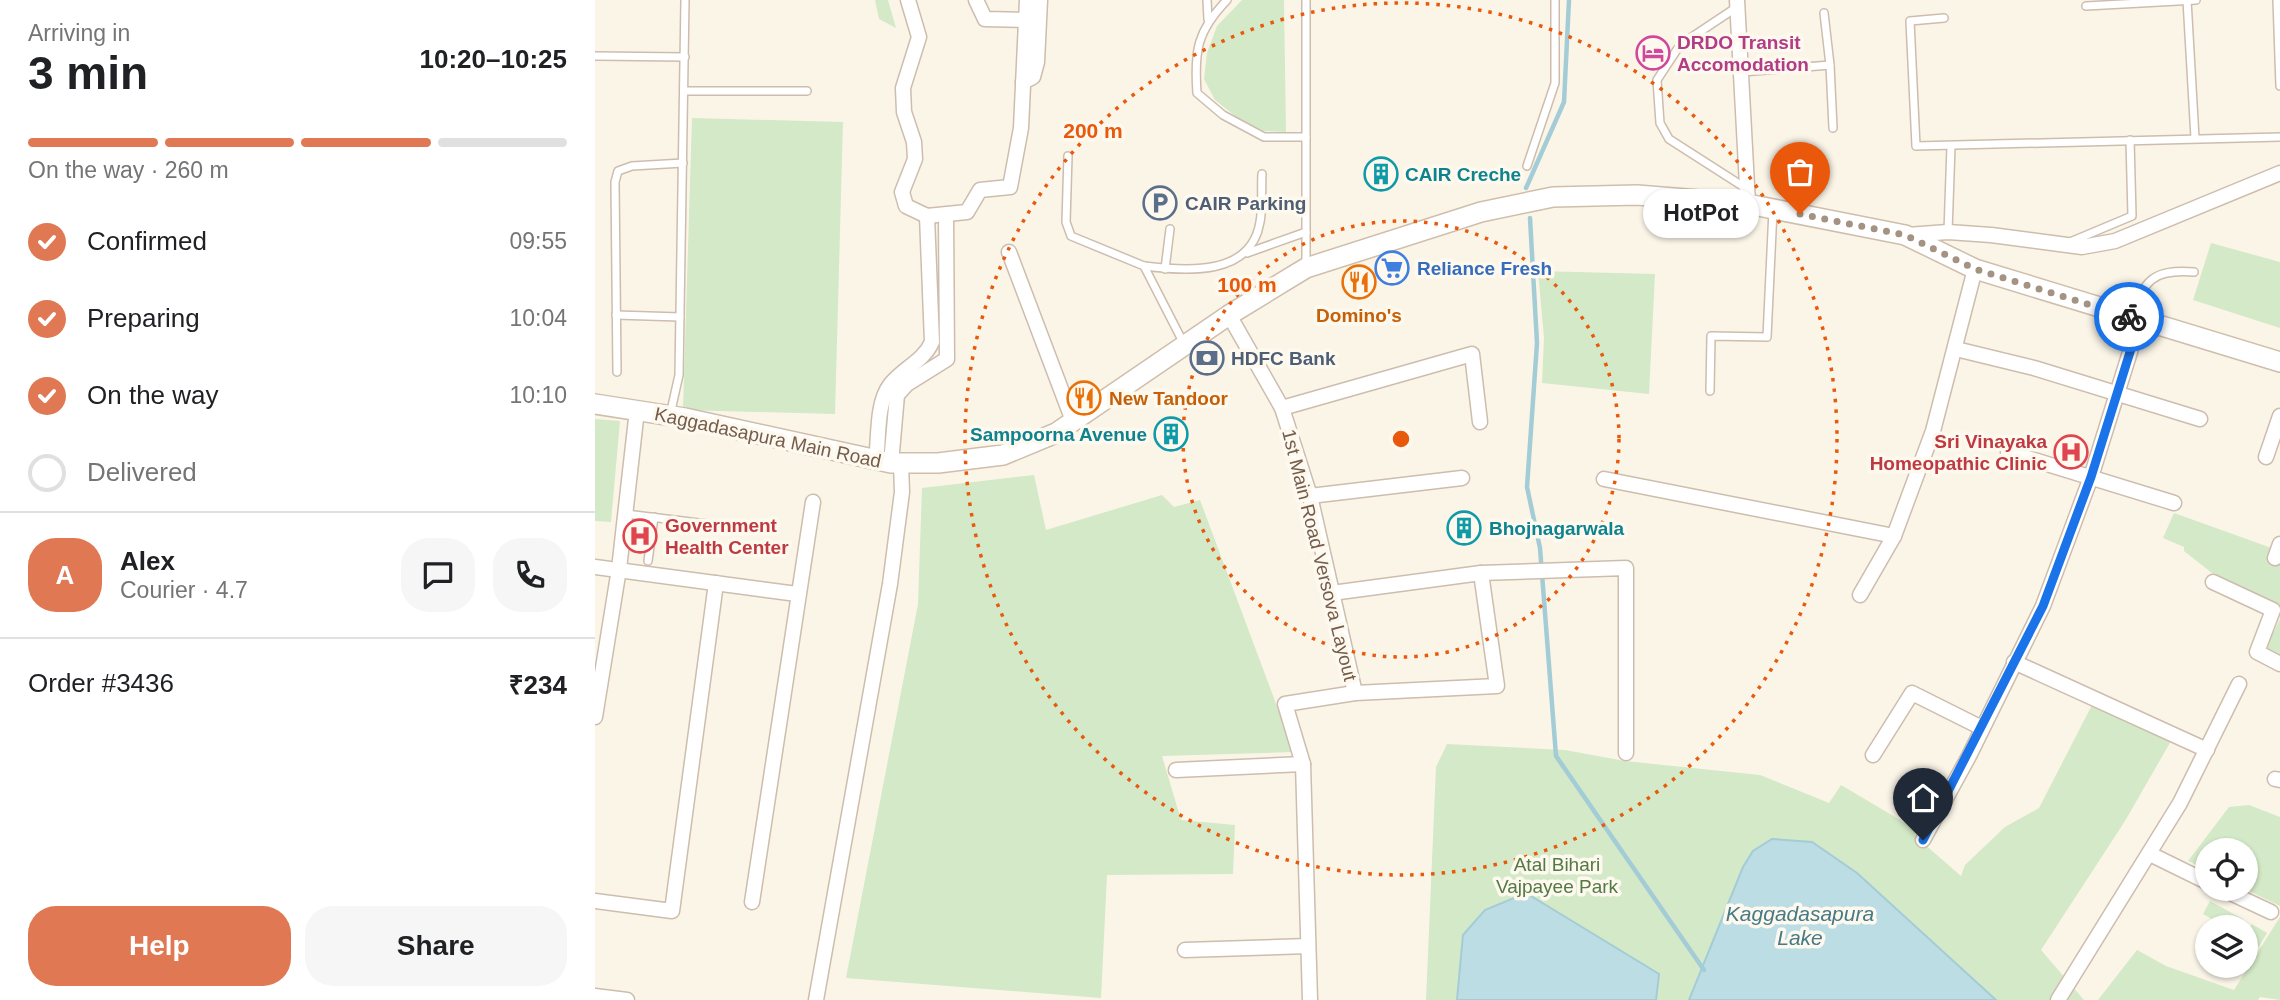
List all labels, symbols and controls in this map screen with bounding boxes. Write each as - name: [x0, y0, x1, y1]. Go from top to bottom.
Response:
- text: Arriving in: [28, 20, 130, 46]
- place label: DRDO Transit Accomodation: [1677, 32, 1809, 75]
- hotel icon: DRDO Transit Accomodation: [1634, 34, 1672, 72]
- text: 10:20–10:25: [420, 44, 567, 74]
- text: 3 min: [28, 47, 148, 99]
- text: 200 m: [1063, 119, 1123, 142]
- pin: [1770, 142, 1830, 214]
- icon: bag: [1781, 153, 1819, 191]
- building icon: CAIR Creche: [1362, 155, 1400, 193]
- text: On the way · 260 m: [28, 157, 229, 183]
- place label: CAIR Creche: [1405, 164, 1521, 185]
- parking icon: CAIR Parking: [1141, 184, 1179, 222]
- callout: HotPot: [1643, 190, 1758, 238]
- place label: CAIR Parking: [1185, 193, 1306, 214]
- text: HotPot: [1663, 200, 1739, 226]
- icon: check: [28, 223, 66, 261]
- text: Confirmed: [87, 226, 207, 256]
- text: 09:55: [509, 228, 567, 254]
- supermarket icon: Reliance Fresh: [1373, 249, 1411, 287]
- place label: Reliance Fresh: [1417, 258, 1552, 279]
- restaurant icon: Domino's: [1340, 263, 1378, 301]
- text: 100 m: [1217, 273, 1277, 296]
- courier: [2094, 282, 2164, 352]
- icon: bike: [2110, 298, 2148, 336]
- icon: check: [28, 300, 66, 338]
- text: Preparing: [87, 303, 200, 333]
- text: 10:04: [509, 305, 567, 331]
- place label: Domino's: [1316, 305, 1402, 326]
- bank icon: HDFC Bank: [1188, 339, 1226, 377]
- place label: HDFC Bank: [1231, 348, 1336, 369]
- icon: check: [28, 377, 66, 415]
- restaurant icon: New Tandoor: [1065, 379, 1103, 417]
- text: On the way: [87, 380, 219, 410]
- text: 10:10: [509, 382, 567, 408]
- place label: New Tandoor: [1109, 388, 1229, 409]
- street label: Kaggadasapura Main Road: [653, 403, 883, 472]
- building icon: Sampoorna Avenue: [1152, 415, 1190, 453]
- place label: Sampoorna Avenue: [970, 424, 1147, 445]
- street label: 1st Main Road Versova Layout: [1278, 427, 1361, 684]
- centre of rings: [1389, 427, 1413, 451]
- place label: Sri Vinayaka Homeopathic Clinic: [1870, 431, 2047, 474]
- hospital icon: Sri Vinayaka Homeopathic Clinic: [2052, 433, 2090, 471]
- text: Delivered: [87, 457, 197, 487]
- building icon: Bhojnagarwala: [1445, 509, 1483, 547]
- place label: Government Health Center: [665, 515, 789, 558]
- hospital icon: Government Health Center: [621, 517, 659, 555]
- place label: Bhojnagarwala: [1489, 518, 1625, 539]
- button: chat: [401, 538, 475, 612]
- button: phone: [493, 538, 567, 612]
- text: Alex: [120, 546, 175, 576]
- text: A: [56, 560, 74, 590]
- text: Courier · 4.7: [120, 577, 248, 603]
- text: Order #3436: [28, 668, 174, 698]
- text: ₹234: [509, 670, 567, 700]
- pin: [1893, 768, 1953, 840]
- icon: home: [1904, 779, 1942, 817]
- map controls: [2195, 838, 2258, 978]
- button: locate: [2195, 838, 2258, 901]
- park label: Atal Bihari Vajpayee Park: [1496, 854, 1619, 897]
- water label: Kaggadasapura Lake: [1726, 902, 1874, 949]
- button: Help: [28, 906, 291, 986]
- button: Share: [305, 906, 567, 986]
- button: layers: [2195, 915, 2258, 978]

